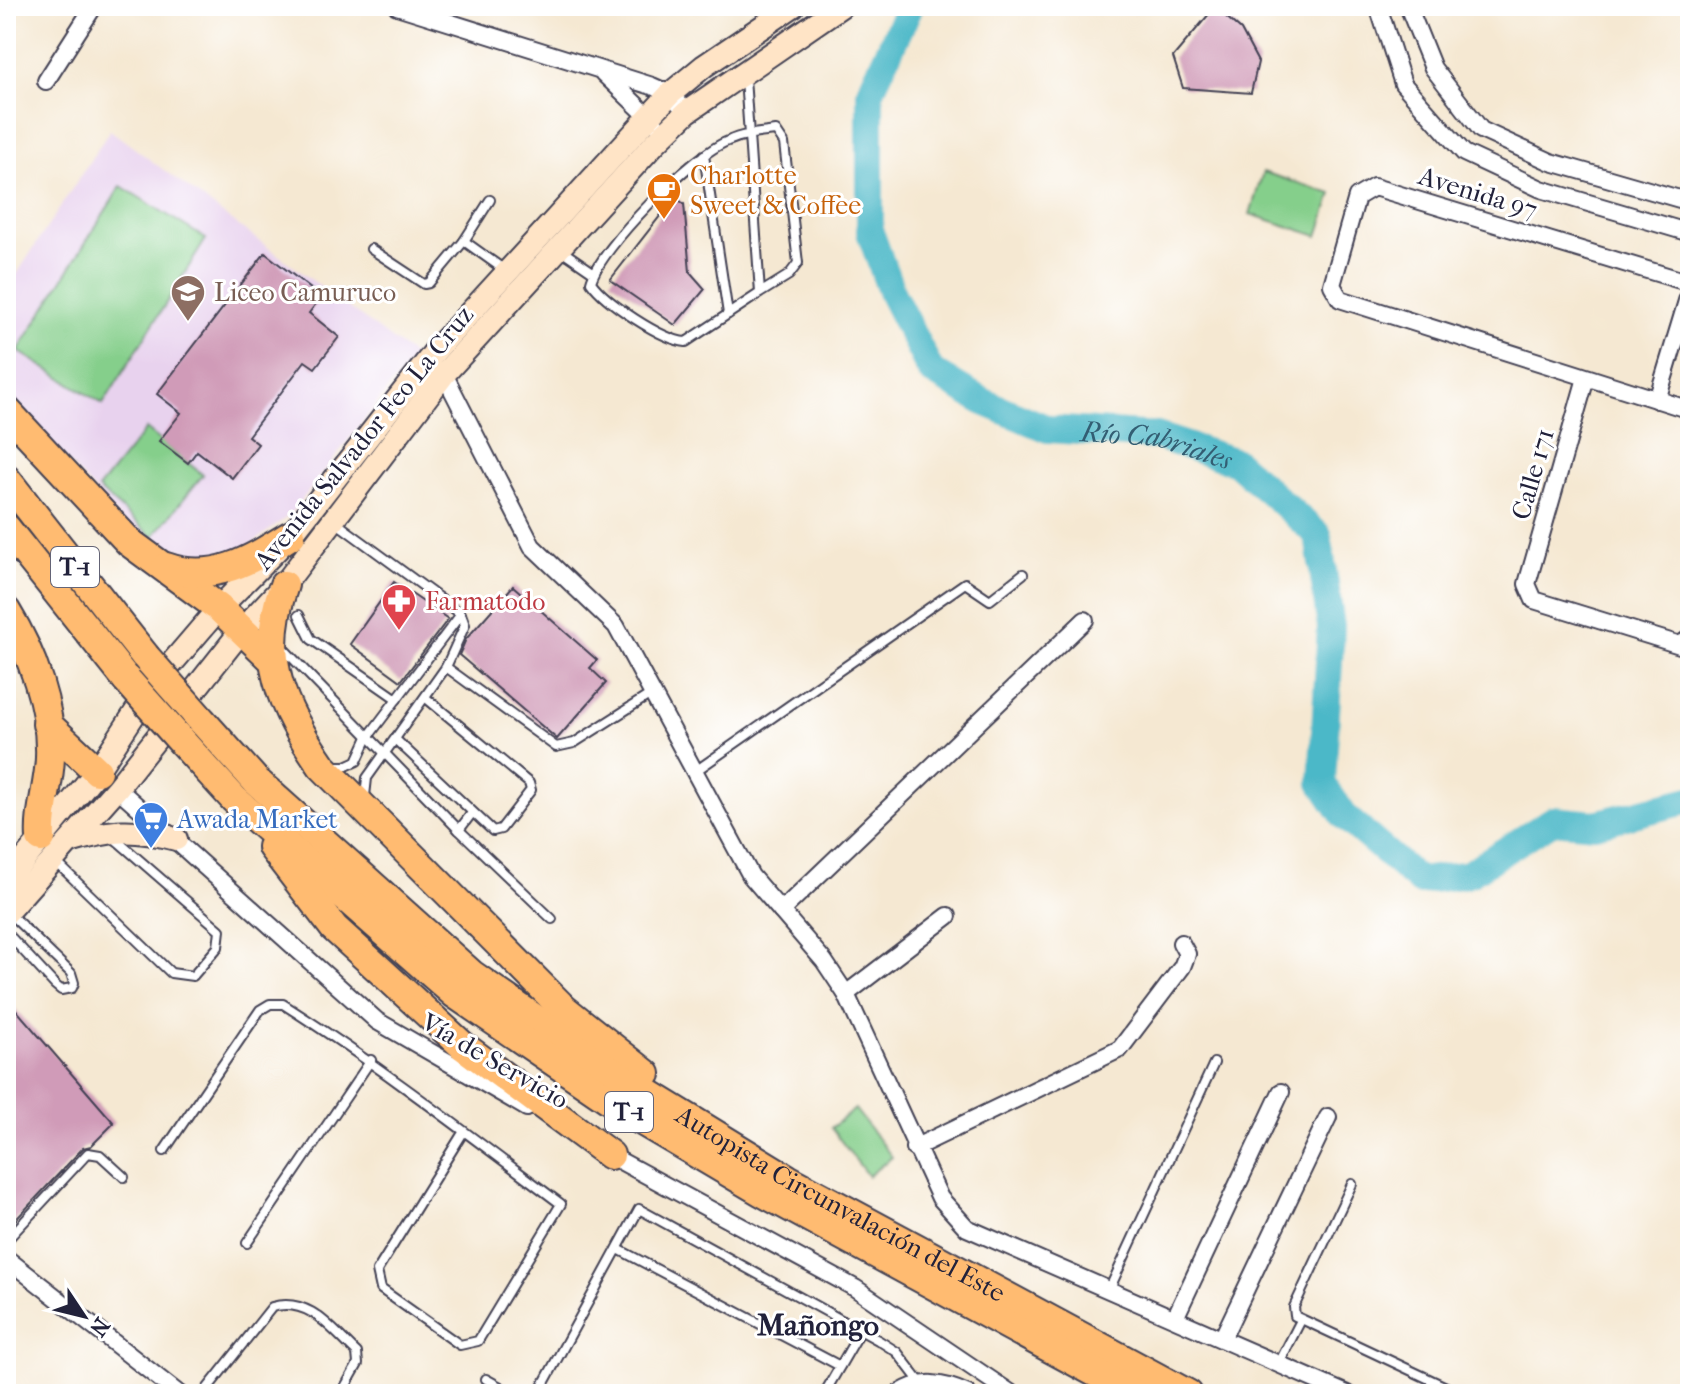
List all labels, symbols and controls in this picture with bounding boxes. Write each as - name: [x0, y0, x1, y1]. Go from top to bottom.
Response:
- place label: Charlotte Sweet & Coffee: [690, 160, 861, 221]
- street label: Avenida 97: [1414, 160, 1541, 226]
- cafe icon: Charlotte Sweet & Coffee: [645, 171, 683, 221]
- school or university icon: Liceo Camuruco: [169, 273, 207, 323]
- place label: Liceo Camuruco: [214, 277, 396, 308]
- street label: Avenida Salvador Feo La Cruz: [247, 300, 480, 577]
- water label: Río Cabriales: [1078, 415, 1238, 477]
- street label: Calle 171: [1505, 425, 1561, 523]
- road number: T-1: [51, 547, 99, 587]
- pharmacy icon: Farmatodo: [380, 582, 418, 632]
- place label: Farmatodo: [425, 586, 545, 617]
- supermarket icon: Awada Market: [132, 800, 170, 850]
- place label: Awada Market: [176, 804, 338, 835]
- street label: Vía de Servicio: [415, 1006, 574, 1115]
- road number: T-1: [605, 1092, 653, 1132]
- street label: Autopista Circunvalación del Este: [670, 1098, 1011, 1308]
- north arrow: [44, 1276, 124, 1356]
- district label: Mañongo: [757, 1308, 879, 1343]
- text: N: [84, 1313, 115, 1341]

